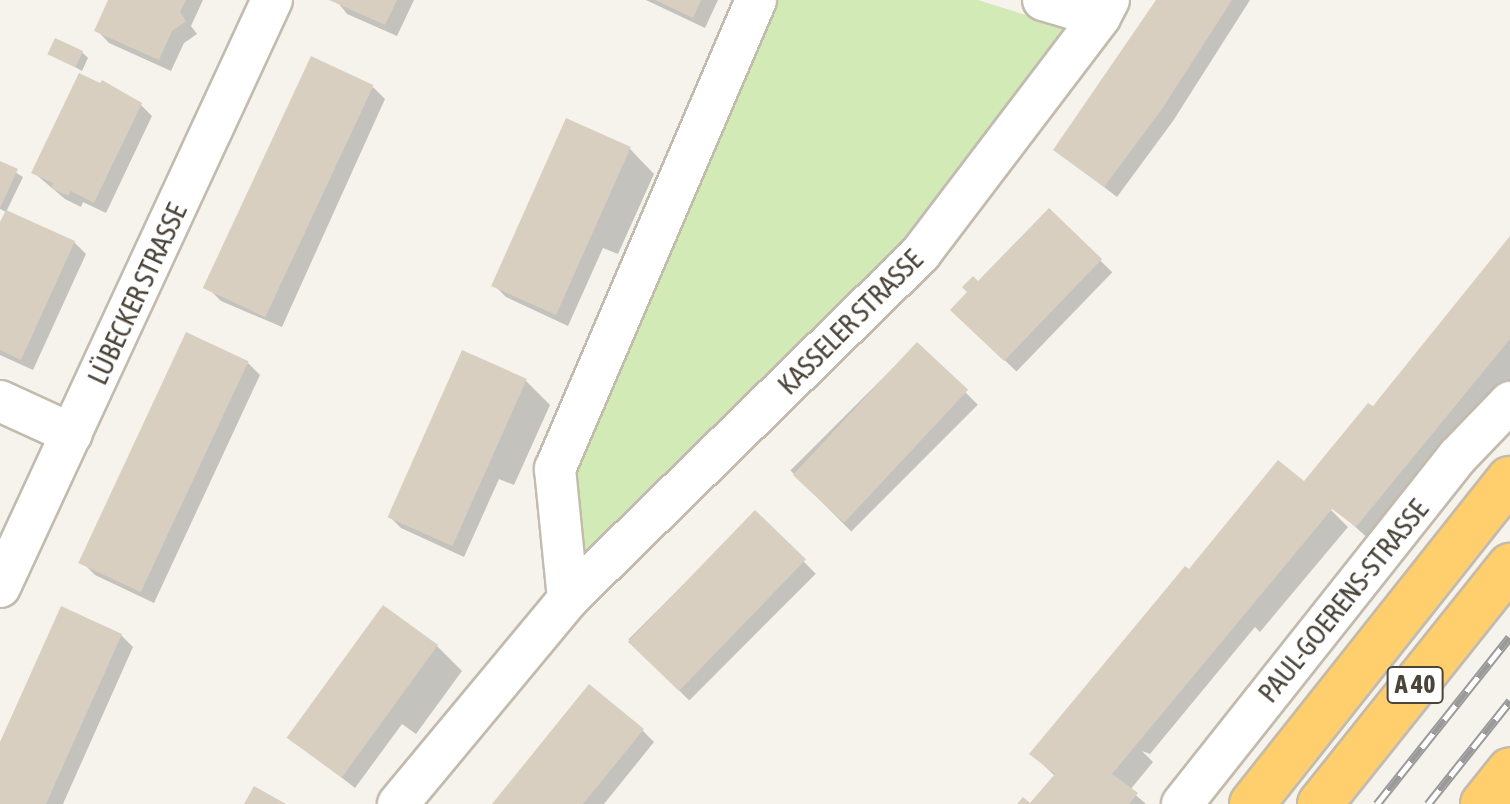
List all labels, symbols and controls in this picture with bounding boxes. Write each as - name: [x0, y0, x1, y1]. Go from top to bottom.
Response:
- street label: LÜBECKER STRASSE: [80, 198, 194, 390]
- street label: KASSELER STRASSE: [771, 243, 929, 401]
- street label: PAUL-GOERENS-STRASSE: [1251, 493, 1435, 709]
- road number: A 40: [1385, 663, 1445, 707]

